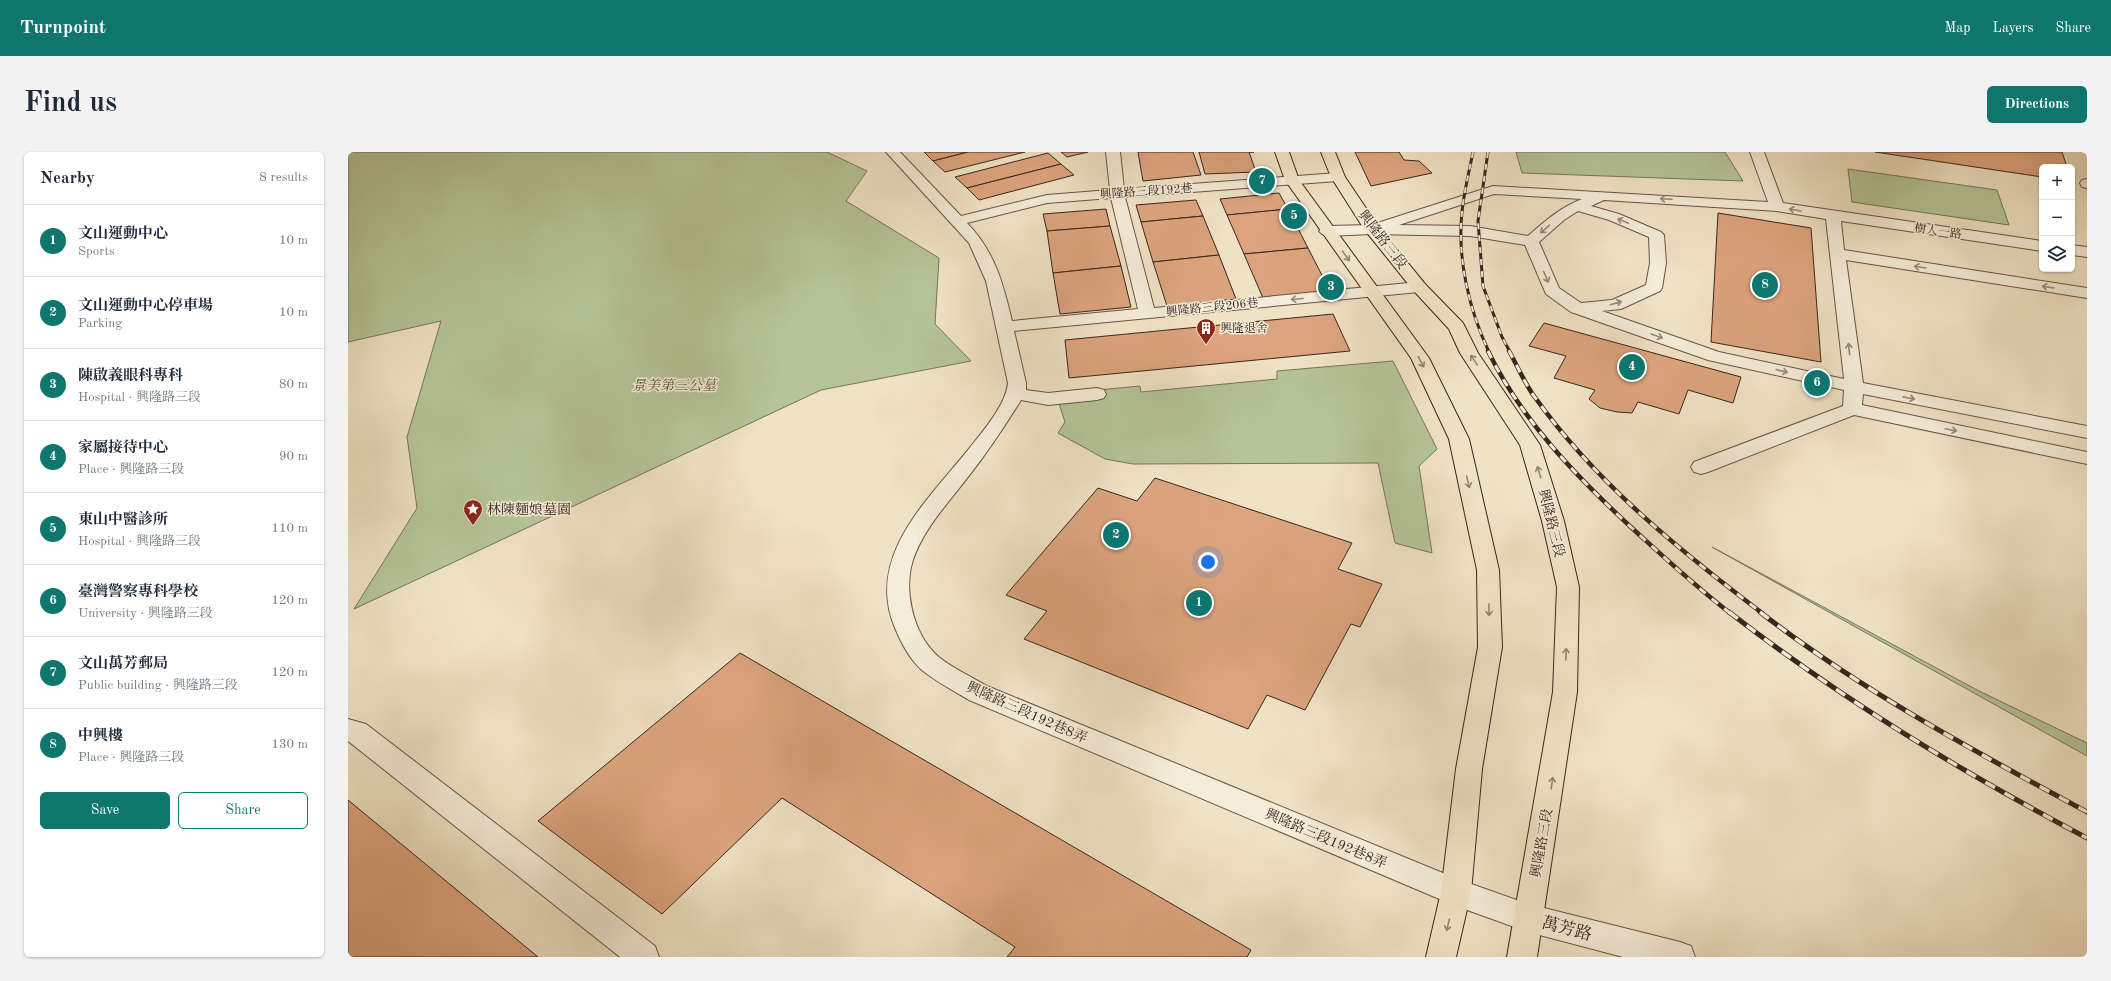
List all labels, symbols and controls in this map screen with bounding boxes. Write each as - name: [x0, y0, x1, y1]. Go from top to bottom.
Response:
- text: Turnpoint: [20, 19, 106, 38]
- text: Map: [1945, 21, 1971, 35]
- text: Layers: [1993, 21, 2034, 35]
- text: Share: [2056, 21, 2091, 35]
- button: Directions: [1987, 86, 2087, 123]
- text: Find us: [24, 90, 117, 118]
- map controls: [2039, 164, 2075, 272]
- button: +: [2039, 164, 2075, 200]
- pin: 7: [1249, 166, 1275, 196]
- text: Nearby: [40, 170, 95, 187]
- text: 8 results: [259, 171, 308, 184]
- street label: 興隆路三段192巷: [1099, 181, 1193, 201]
- one-way arrow: [1660, 195, 1673, 203]
- button: −: [2039, 200, 2075, 236]
- pin: 5: [1281, 201, 1307, 231]
- one-way arrow: [1789, 206, 1802, 214]
- street label: 興隆路三段: [1355, 207, 1410, 272]
- one-way arrow: [1617, 217, 1629, 224]
- street label: 樹人一路: [1913, 221, 1963, 241]
- one-way arrow: [1540, 224, 1551, 233]
- text: 文山運動中心: [78, 227, 168, 242]
- text: 1: [49, 234, 57, 247]
- text: 10 m: [279, 234, 308, 247]
- button: layers: [2039, 236, 2075, 272]
- text: Sports: [78, 245, 115, 258]
- one-way arrow: [1342, 251, 1350, 262]
- one-way arrow: [1914, 263, 1927, 271]
- pin: 8: [1752, 270, 1778, 300]
- one-way arrow: [1543, 271, 1551, 283]
- pin: 3: [1318, 272, 1344, 302]
- one-way arrow: [2042, 283, 2055, 291]
- street label: 興隆路三段206巷: [1165, 295, 1259, 319]
- one-way arrow: [1291, 295, 1304, 302]
- text: 文山運動中心停車場: [78, 299, 213, 314]
- one-way arrow: [1609, 299, 1622, 306]
- text: 2: [49, 306, 57, 319]
- text: 10 m: [279, 306, 308, 319]
- text: Parking: [78, 317, 122, 330]
- building icon: 興隆退舍: [1195, 317, 1217, 345]
- place label: 興隆退舍: [1220, 321, 1268, 335]
- one-way arrow: [1651, 333, 1664, 340]
- one-way arrow: [1845, 343, 1853, 356]
- pin: 4: [1619, 352, 1645, 382]
- one-way arrow: [1470, 355, 1478, 366]
- one-way arrow: [1418, 356, 1426, 368]
- one-way arrow: [1775, 368, 1788, 376]
- pin: 6: [1804, 368, 1830, 398]
- text: 陳啟義眼科專科: [78, 369, 183, 384]
- text: 3: [49, 378, 57, 391]
- text: 80 m: [279, 378, 308, 391]
- park label: 景美第三公墓: [632, 378, 718, 393]
- text: Hospital · 興隆路三段: [78, 391, 201, 404]
- one-way arrow: [1902, 394, 1915, 402]
- one-way arrow: [1944, 426, 1957, 434]
- text: 家屬接待中心: [78, 441, 168, 456]
- text: 4: [49, 450, 57, 463]
- text: 90 m: [279, 450, 308, 463]
- text: Place · 興隆路三段: [78, 463, 184, 476]
- one-way arrow: [1535, 465, 1542, 478]
- one-way arrow: [1465, 476, 1473, 489]
- street label: 興隆路三段: [1536, 487, 1567, 559]
- place icon: 林陳麵娘墓園: [462, 498, 484, 526]
- place label: 林陳麵娘墓園: [487, 502, 571, 517]
- text: 東山中醫診所: [78, 513, 168, 528]
- pin: 2: [1103, 520, 1129, 550]
- text: 5: [49, 522, 57, 535]
- text: 110 m: [271, 522, 308, 535]
- text: Hospital · 興隆路三段: [78, 535, 201, 548]
- your location: [1198, 552, 1218, 572]
- text: 臺灣警察專科學校: [78, 585, 198, 600]
- pin: 1: [1186, 588, 1212, 618]
- text: 6: [49, 594, 57, 607]
- text: 120 m: [271, 594, 308, 607]
- one-way arrow: [1485, 603, 1493, 616]
- text: University · 興隆路三段: [78, 607, 213, 620]
- one-way arrow: [1562, 648, 1570, 661]
- text: 文山萬芳郵局: [78, 657, 168, 672]
- text: 7: [49, 666, 57, 679]
- text: 120 m: [271, 666, 308, 679]
- text: Public building · 興隆路三段: [78, 679, 238, 692]
- street label: 興隆路三段192巷8弄: [964, 679, 1089, 746]
- text: 中興樓: [78, 729, 123, 744]
- text: 8: [49, 738, 57, 751]
- text: 130 m: [271, 738, 308, 751]
- text: Place · 興隆路三段: [78, 751, 184, 764]
- one-way arrow: [1548, 777, 1556, 790]
- button: Save: [40, 792, 170, 829]
- button: Share: [178, 792, 308, 829]
- street label: 興隆路三段192巷8弄: [1263, 806, 1389, 871]
- street label: 興隆路三段: [1528, 807, 1555, 879]
- street label: 萬芳路: [1540, 913, 1594, 944]
- one-way arrow: [1444, 918, 1452, 931]

